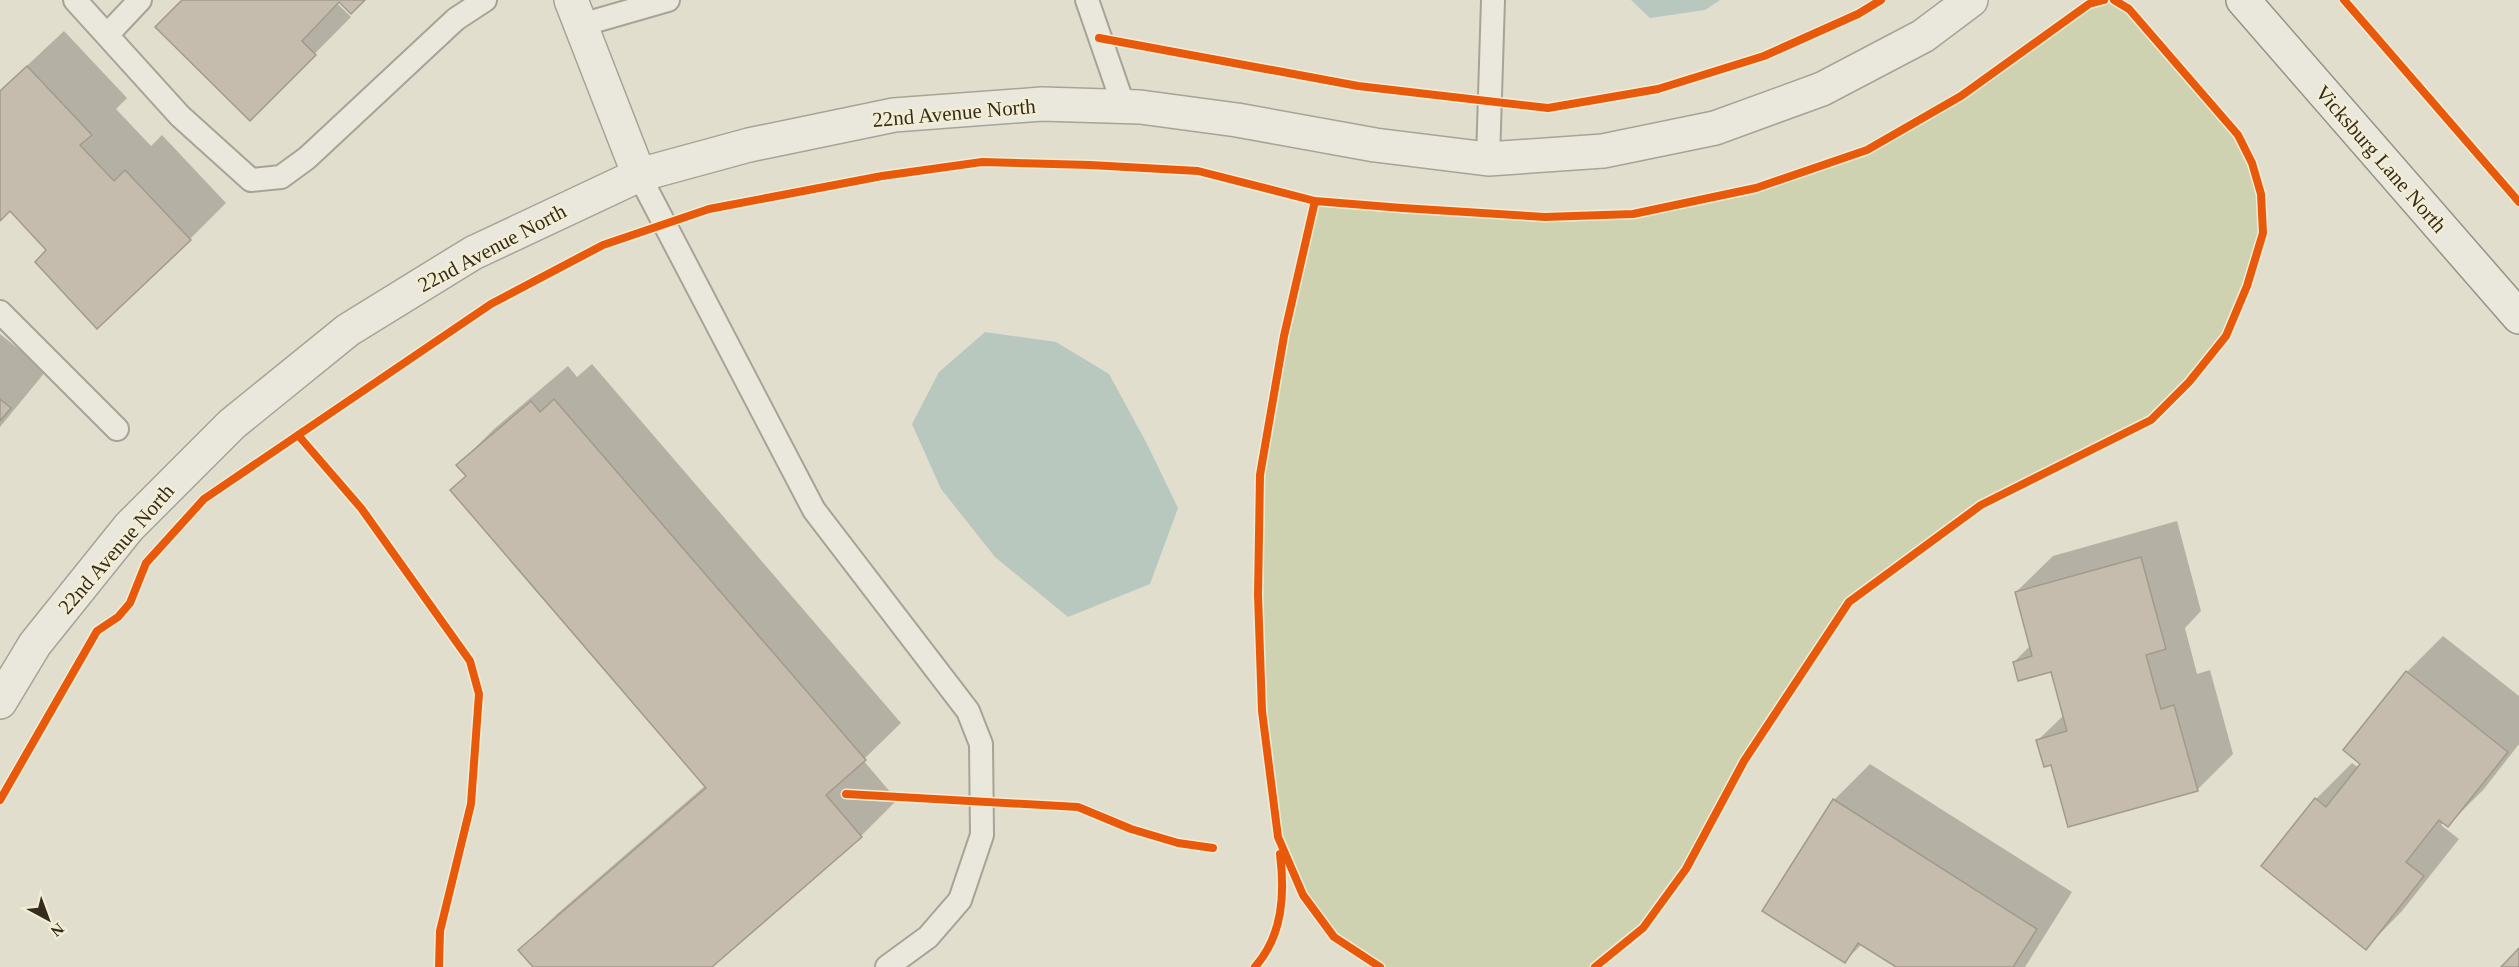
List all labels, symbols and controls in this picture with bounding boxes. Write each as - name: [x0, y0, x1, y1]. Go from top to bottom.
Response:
- street label: Vicksburg Lane North: [2310, 80, 2452, 238]
- street label: 22nd Avenue North: [871, 94, 1037, 132]
- street label: 22nd Avenue North: [414, 199, 571, 297]
- street label: 22nd Avenue North: [53, 479, 179, 619]
- north arrow: [18, 889, 78, 949]
- text: N: [47, 920, 67, 940]

